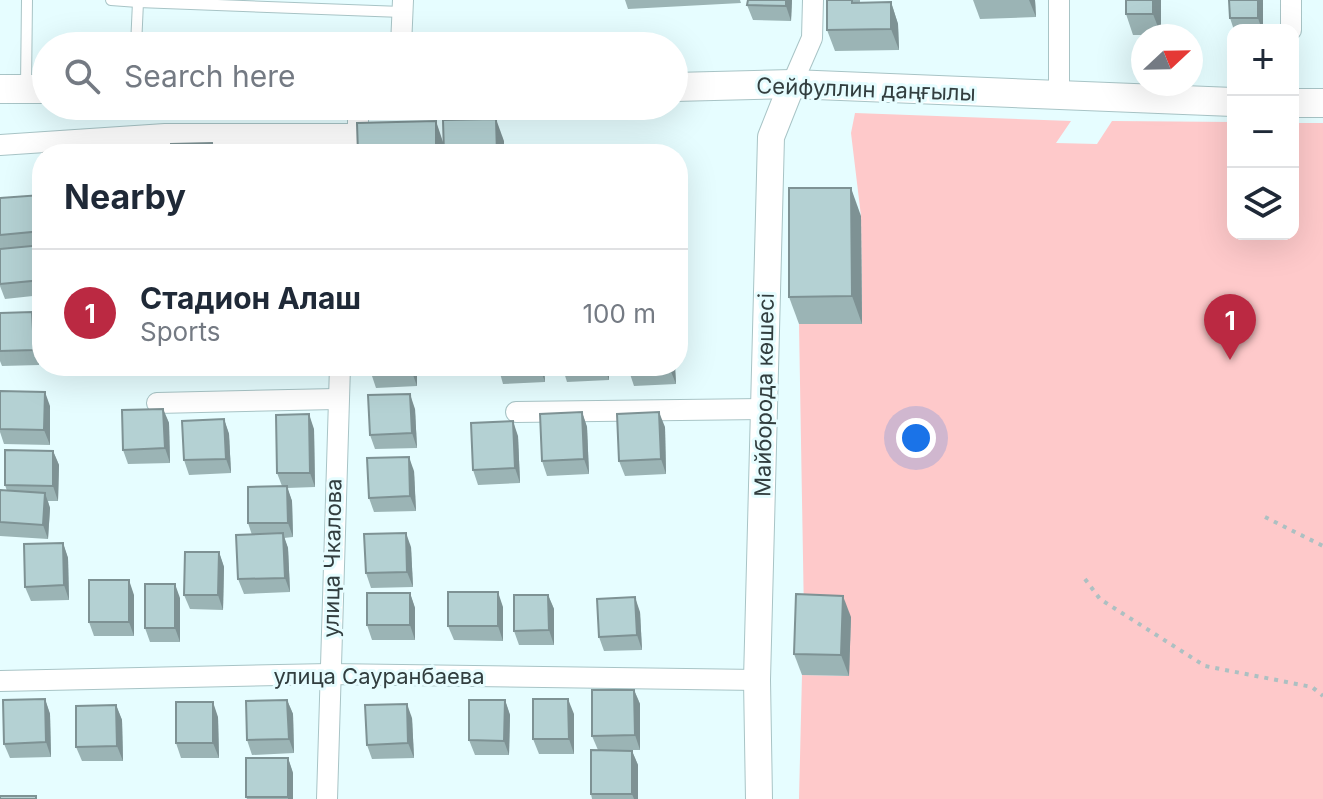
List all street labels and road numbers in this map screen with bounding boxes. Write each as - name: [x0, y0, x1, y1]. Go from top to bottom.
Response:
- street label: Сейфуллин даңғылы: [756, 72, 976, 106]
- street label: Майборода көшесі: [749, 293, 779, 497]
- street label: улица Чкалова: [318, 478, 346, 638]
- street label: улица Сауранбаева: [273, 663, 485, 689]

